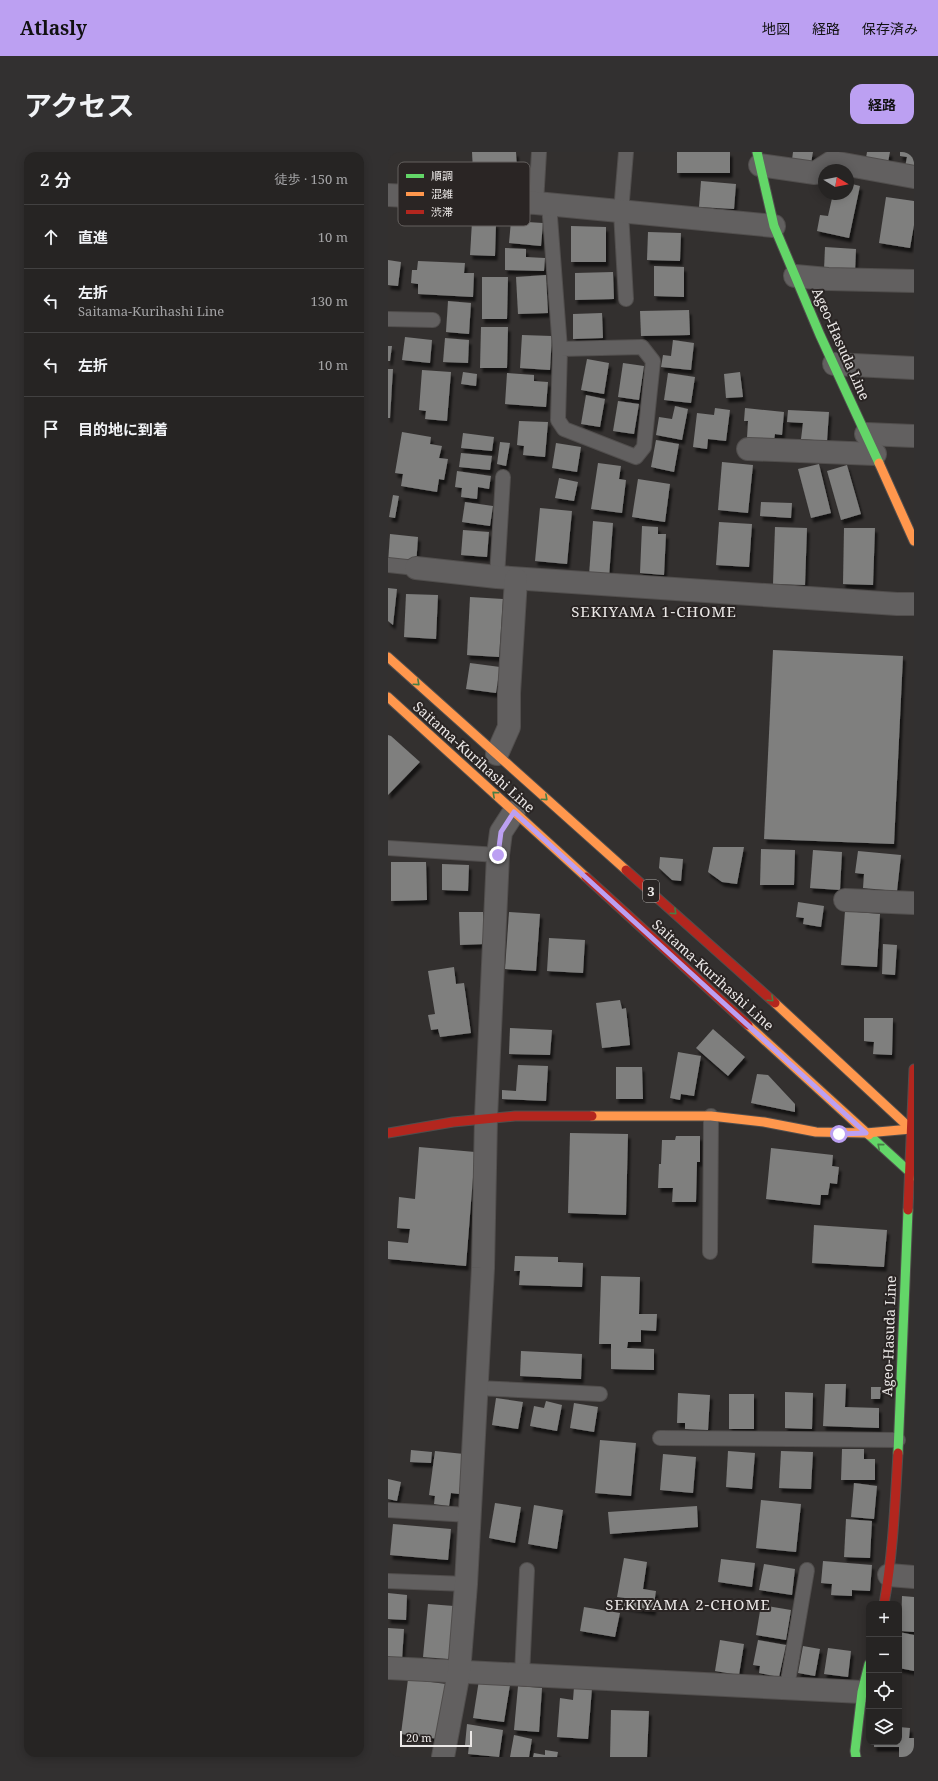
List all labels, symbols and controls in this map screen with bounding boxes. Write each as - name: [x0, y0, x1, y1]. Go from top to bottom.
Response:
- text: Atlasly: [20, 15, 87, 41]
- text: 地図: [762, 19, 790, 38]
- text: 経路: [812, 19, 840, 38]
- text: 保存済み: [862, 19, 918, 38]
- button: 経路: [850, 84, 914, 124]
- text: アクセス: [24, 86, 135, 124]
- legend: [398, 162, 530, 226]
- north arrow: [818, 164, 854, 200]
- text: 2 分: [40, 168, 71, 191]
- text: 順調: [431, 168, 453, 183]
- text: 徒歩 · 150 m: [275, 170, 348, 188]
- text: 混雑: [431, 186, 453, 201]
- text: 渋滞: [431, 204, 453, 219]
- icon: ahead: [40, 226, 62, 248]
- text: 直進: [78, 227, 108, 247]
- text: 10 m: [318, 228, 348, 246]
- text: 左折: [78, 282, 108, 302]
- street label: Ageo-Hasuda Line: [808, 285, 875, 403]
- icon: left: [40, 290, 62, 312]
- text: 130 m: [311, 292, 348, 310]
- text: Saitama-Kurihashi Line: [78, 302, 224, 320]
- icon: left: [40, 354, 62, 376]
- text: 左折: [78, 355, 108, 375]
- text: 10 m: [318, 356, 348, 374]
- icon: arrive: [40, 418, 62, 440]
- text: 目的地に到着: [78, 419, 168, 439]
- district label: SEKIYAMA 1-CHOME: [571, 601, 737, 621]
- one-way arrow: [412, 678, 420, 686]
- street label: Saitama-Kurihashi Line: [409, 697, 539, 816]
- one-way arrow: [492, 792, 500, 799]
- one-way arrow: [541, 793, 548, 800]
- route end: [489, 846, 507, 864]
- road number: 3: [643, 880, 659, 902]
- one-way arrow: [669, 907, 677, 915]
- street label: Saitama-Kurihashi Line: [648, 915, 778, 1034]
- one-way arrow: [766, 994, 773, 1001]
- route start: [830, 1125, 848, 1143]
- one-way arrow: [878, 1144, 885, 1151]
- street label: Ageo-Hasuda Line: [877, 1275, 900, 1397]
- district label: SEKIYAMA 2-CHOME: [605, 1594, 771, 1614]
- map controls: [866, 1601, 902, 1745]
- button: +: [866, 1601, 902, 1637]
- button: −: [866, 1637, 902, 1673]
- button: locate: [866, 1673, 902, 1709]
- button: layers: [866, 1709, 902, 1745]
- scale bar: [400, 1729, 472, 1748]
- text: 20 m: [406, 1730, 432, 1745]

